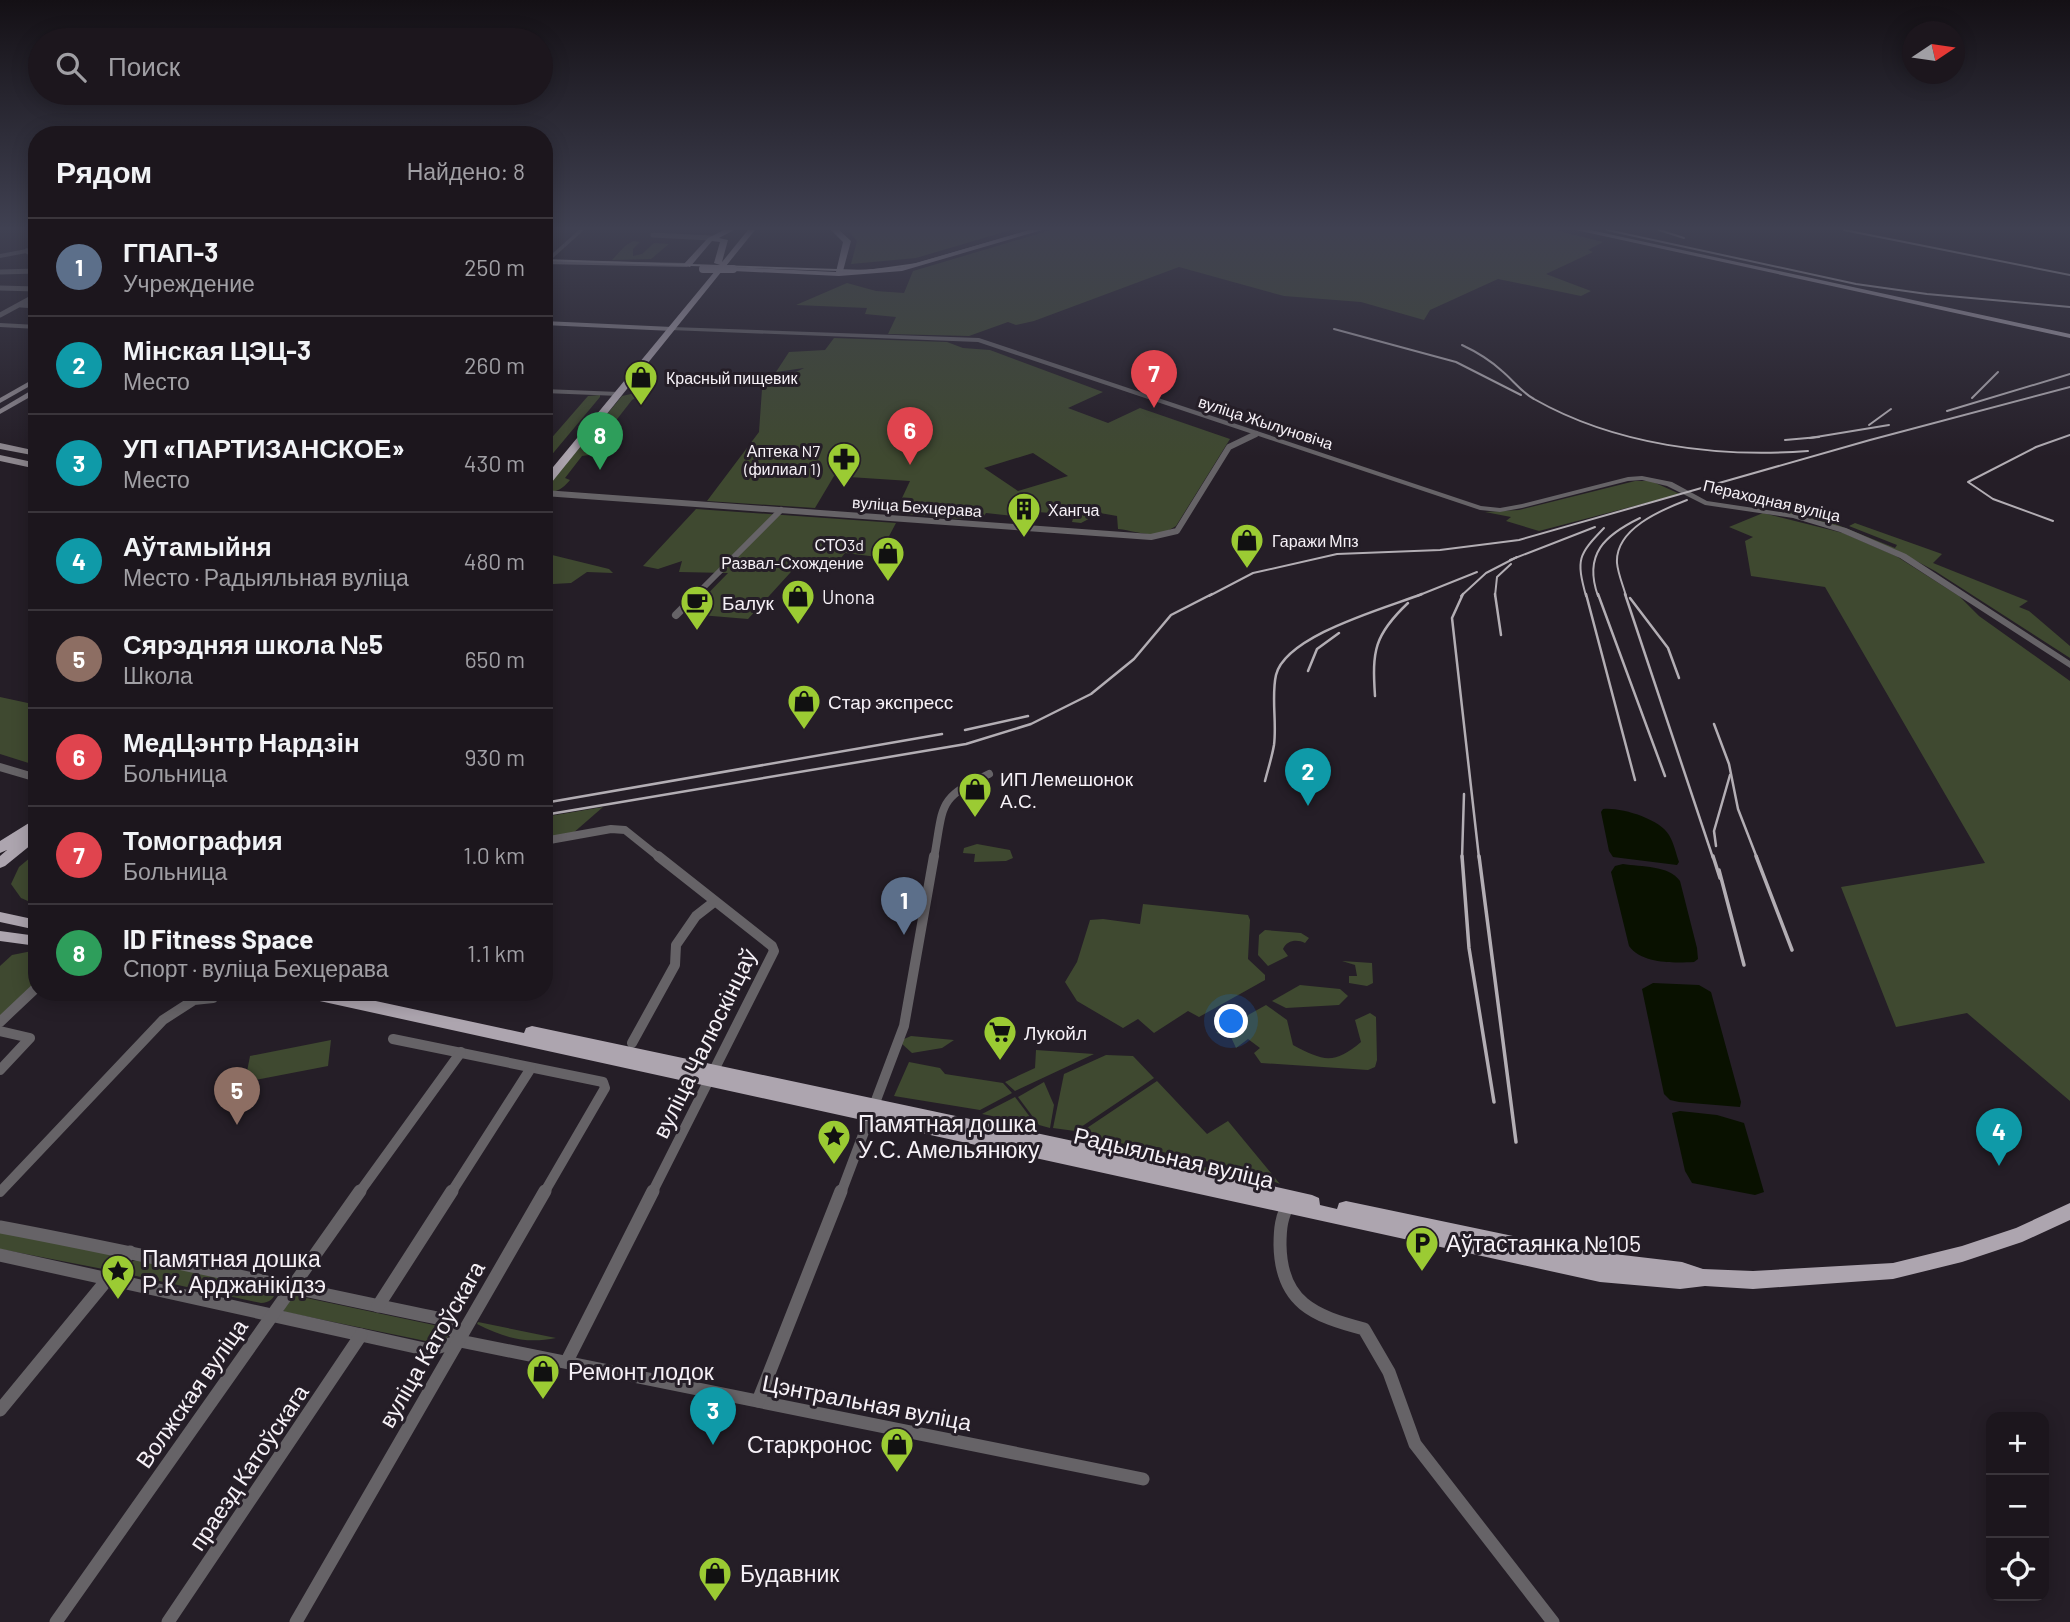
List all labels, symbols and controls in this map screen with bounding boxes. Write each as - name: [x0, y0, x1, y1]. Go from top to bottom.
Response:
- north arrow: [1902, 21, 1965, 84]
- search box: [28, 28, 553, 105]
- icon: search: [52, 48, 90, 86]
- text: Поиск: [108, 50, 180, 81]
- text: Рядом: [56, 153, 152, 189]
- text: Найдено: 8: [407, 157, 525, 185]
- text: ГПАП-3: [123, 236, 218, 267]
- text: 1: [75, 253, 83, 281]
- text: 250 m: [464, 253, 525, 281]
- text: Учреждение: [123, 269, 255, 297]
- text: Мінская ЦЭЦ-3: [123, 334, 311, 365]
- pin: 7: [1131, 350, 1177, 408]
- text: 2: [73, 351, 85, 379]
- text: 260 m: [464, 351, 525, 379]
- shop icon: Красный пищевик: [622, 358, 660, 407]
- text: Место: [123, 367, 190, 395]
- place label: Красный пищевик: [666, 368, 799, 387]
- street label: вуліца Жылуновіча: [1196, 391, 1336, 453]
- pin: 6: [887, 407, 933, 465]
- pin: 8: [577, 412, 623, 470]
- text: УП «ПАРТИЗАНСКОЕ»: [123, 432, 405, 463]
- pharmacy icon: Аптека N7 (филиал 1): [825, 440, 863, 489]
- place label: Аптека N7 (филиал 1): [743, 441, 821, 478]
- text: 3: [73, 449, 85, 477]
- text: 430 m: [464, 449, 525, 477]
- text: Место: [123, 465, 190, 493]
- street label: Пераходная вуліца: [1702, 475, 1843, 525]
- building icon: Хангча: [1005, 490, 1043, 539]
- street label: вуліца Бехцерава: [852, 492, 983, 520]
- place label: Хангча: [1048, 500, 1100, 519]
- shop icon: Гаражи Мпз: [1228, 521, 1266, 570]
- text: Аўтамыйня: [123, 530, 272, 561]
- place label: Гаражи Мпз: [1272, 531, 1359, 550]
- shop icon: СТО3d Развал-Схождение: [869, 534, 907, 583]
- place label: СТО3d Развал-Схождение: [721, 535, 864, 572]
- text: 4: [72, 547, 86, 575]
- text: 480 m: [464, 547, 525, 575]
- text: Место · Радыяльная вуліца: [123, 563, 409, 591]
- shop icon: Unona: [779, 577, 817, 626]
- cafe icon: Балук: [678, 583, 716, 632]
- place label: Unona: [822, 585, 875, 608]
- place label: Балук: [722, 591, 775, 614]
- text: Сярэдняя школа №5: [123, 628, 383, 659]
- text: 5: [73, 645, 85, 673]
- text: 650 m: [465, 645, 525, 673]
- text: Школа: [123, 661, 193, 689]
- shop icon: Стар экспресс: [785, 682, 823, 731]
- place label: Стар экспресс: [828, 690, 953, 713]
- text: МедЦэнтр Нардзін: [123, 726, 360, 757]
- text: 6: [73, 743, 85, 771]
- text: 930 m: [465, 743, 525, 771]
- pin: 2: [1285, 748, 1331, 806]
- text: Больница: [123, 759, 227, 787]
- place label: ИП Лемешонок А.С.: [1000, 767, 1134, 812]
- shop icon: ИП Лемешонок А.С.: [956, 770, 994, 819]
- text: Томография: [123, 824, 283, 855]
- text: 7: [73, 841, 85, 869]
- text: 1.0 km: [463, 841, 525, 869]
- text: Больница: [123, 857, 227, 885]
- pin: 1: [881, 877, 927, 935]
- text: ID Fitness Space: [123, 923, 313, 954]
- text: 8: [73, 939, 85, 967]
- text: 1.1 km: [467, 939, 525, 967]
- street label: вуліца Чалюскінцаў: [646, 943, 762, 1142]
- text: Спорт · вуліца Бехцерава: [123, 954, 388, 982]
- your location: [1214, 1004, 1248, 1038]
- supermarket icon: Лукойл: [981, 1013, 1019, 1062]
- place label: Лукойл: [1024, 1021, 1087, 1044]
- pin: 5: [214, 1067, 260, 1125]
- pin: 4: [1976, 1108, 2022, 1166]
- place label: Памятная дошка У.С. Амельянюку: [858, 1109, 1040, 1163]
- place icon: Памятная дошка У.С. Амельянюку: [815, 1117, 853, 1166]
- street label: Радыяльная вуліца: [1071, 1120, 1277, 1194]
- parking icon: Аўтастаянка №105: [1403, 1224, 1441, 1273]
- place label: Аўтастаянка №105: [1446, 1229, 1641, 1257]
- place label: Памятная дошка Р.К. Арджанікідзэ: [142, 1244, 326, 1298]
- place icon: Памятная дошка Р.К. Арджанікідзэ: [99, 1252, 137, 1301]
- street label: вуліца Катоўскага: [372, 1256, 490, 1432]
- street label: Волжская вуліца: [129, 1313, 253, 1473]
- shop icon: Ремонт лодок: [524, 1352, 562, 1401]
- place label: Ремонт лодок: [568, 1357, 715, 1385]
- street label: Цэнтральная вуліца: [760, 1368, 974, 1436]
- street label: праезд Катоўскага: [182, 1379, 314, 1555]
- pin: 3: [690, 1387, 736, 1445]
- map controls: [1986, 1412, 2049, 1601]
- button: +: [1986, 1412, 2049, 1475]
- shop icon: Старкронос: [878, 1425, 916, 1474]
- place label: Старкронос: [747, 1430, 872, 1458]
- button: −: [1986, 1475, 2049, 1538]
- button: locate: [1986, 1538, 2049, 1601]
- shop icon: Будавник: [696, 1554, 734, 1603]
- place label: Будавник: [740, 1559, 840, 1587]

